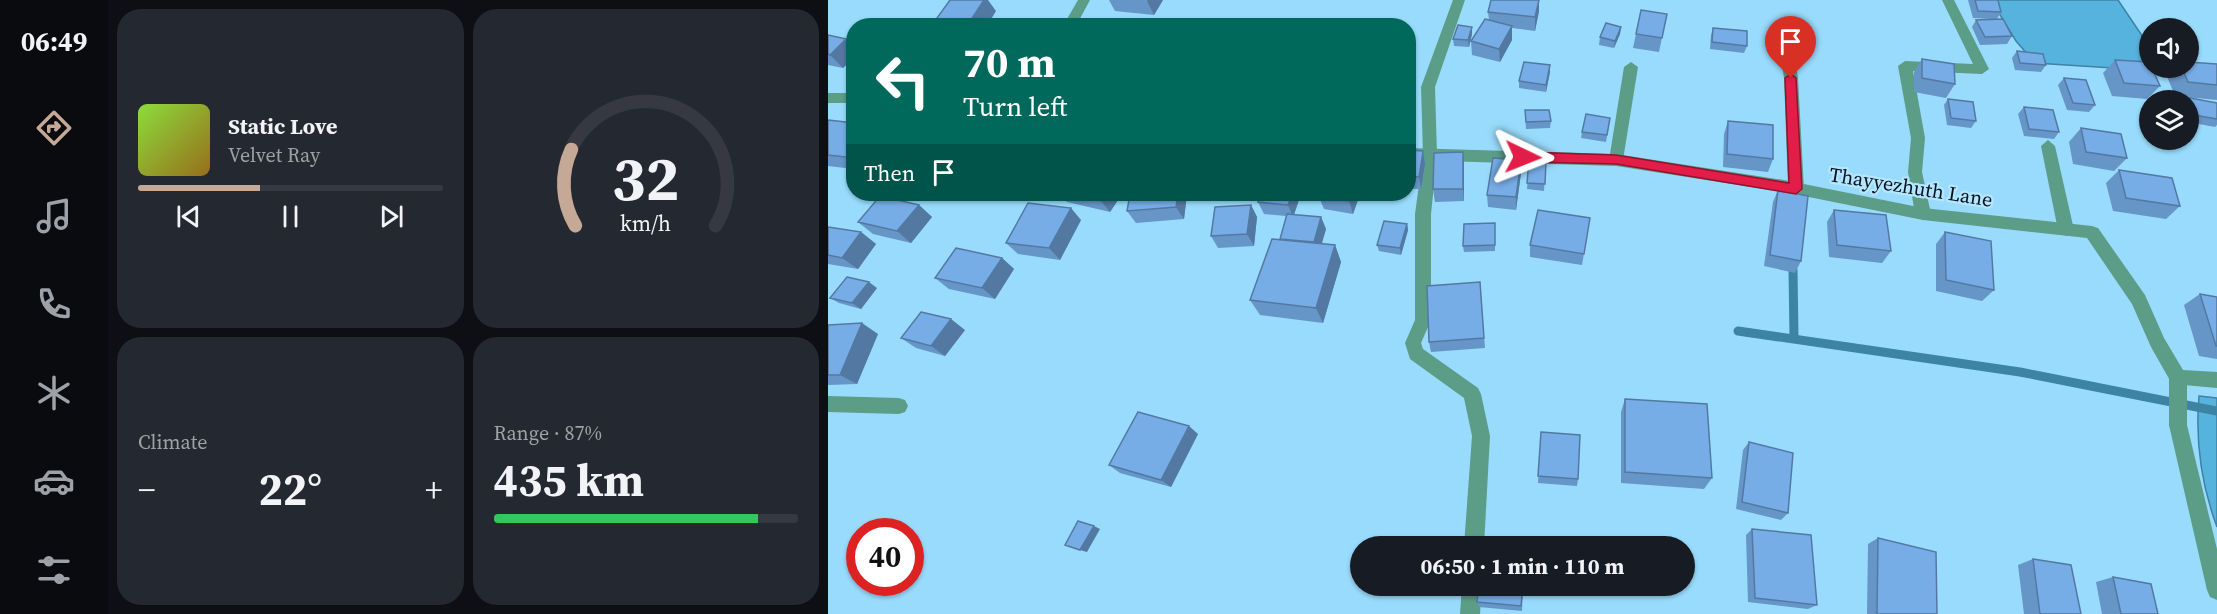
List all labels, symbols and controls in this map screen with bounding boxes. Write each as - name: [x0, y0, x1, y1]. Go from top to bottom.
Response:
- pin: [1765, 16, 1816, 78]
- map controls: [2139, 18, 2199, 150]
- button: sound: [2139, 18, 2199, 78]
- text: 06:49: [21, 23, 87, 60]
- icon: arrive: [1774, 25, 1807, 58]
- text: 70 m: [963, 33, 1056, 91]
- icon: left: [864, 42, 942, 120]
- text: Turn left: [963, 88, 1067, 125]
- button: layers: [2139, 90, 2199, 150]
- icon: directions: [33, 107, 75, 149]
- text: Static Love: [228, 111, 338, 141]
- position arrow: [1491, 125, 1555, 189]
- text: 32: [612, 135, 680, 221]
- text: Velvet Ray: [228, 141, 320, 169]
- icon: arrive: [927, 156, 960, 189]
- text: Then: [864, 158, 915, 188]
- street label: Thayyezhuth Lane: [1827, 160, 1995, 214]
- icon: music: [33, 195, 75, 237]
- icon: previous: [172, 200, 205, 233]
- icon: pause: [274, 200, 307, 233]
- icon: next: [375, 200, 408, 233]
- text: km/h: [620, 209, 671, 238]
- icon: phone: [33, 283, 75, 325]
- icon: climate: [33, 372, 75, 414]
- text: Range · 87%: [494, 419, 602, 447]
- text: Climate: [138, 428, 207, 456]
- text: 435 km: [494, 449, 644, 511]
- text: 22°: [258, 458, 322, 520]
- icon: car: [33, 460, 75, 502]
- text: −: [138, 467, 156, 512]
- text: +: [425, 467, 442, 512]
- speed limit sign: 40: [846, 518, 924, 596]
- icon: filters: [33, 549, 75, 591]
- text: 06:50 · 1 min · 110 m: [1421, 551, 1624, 581]

